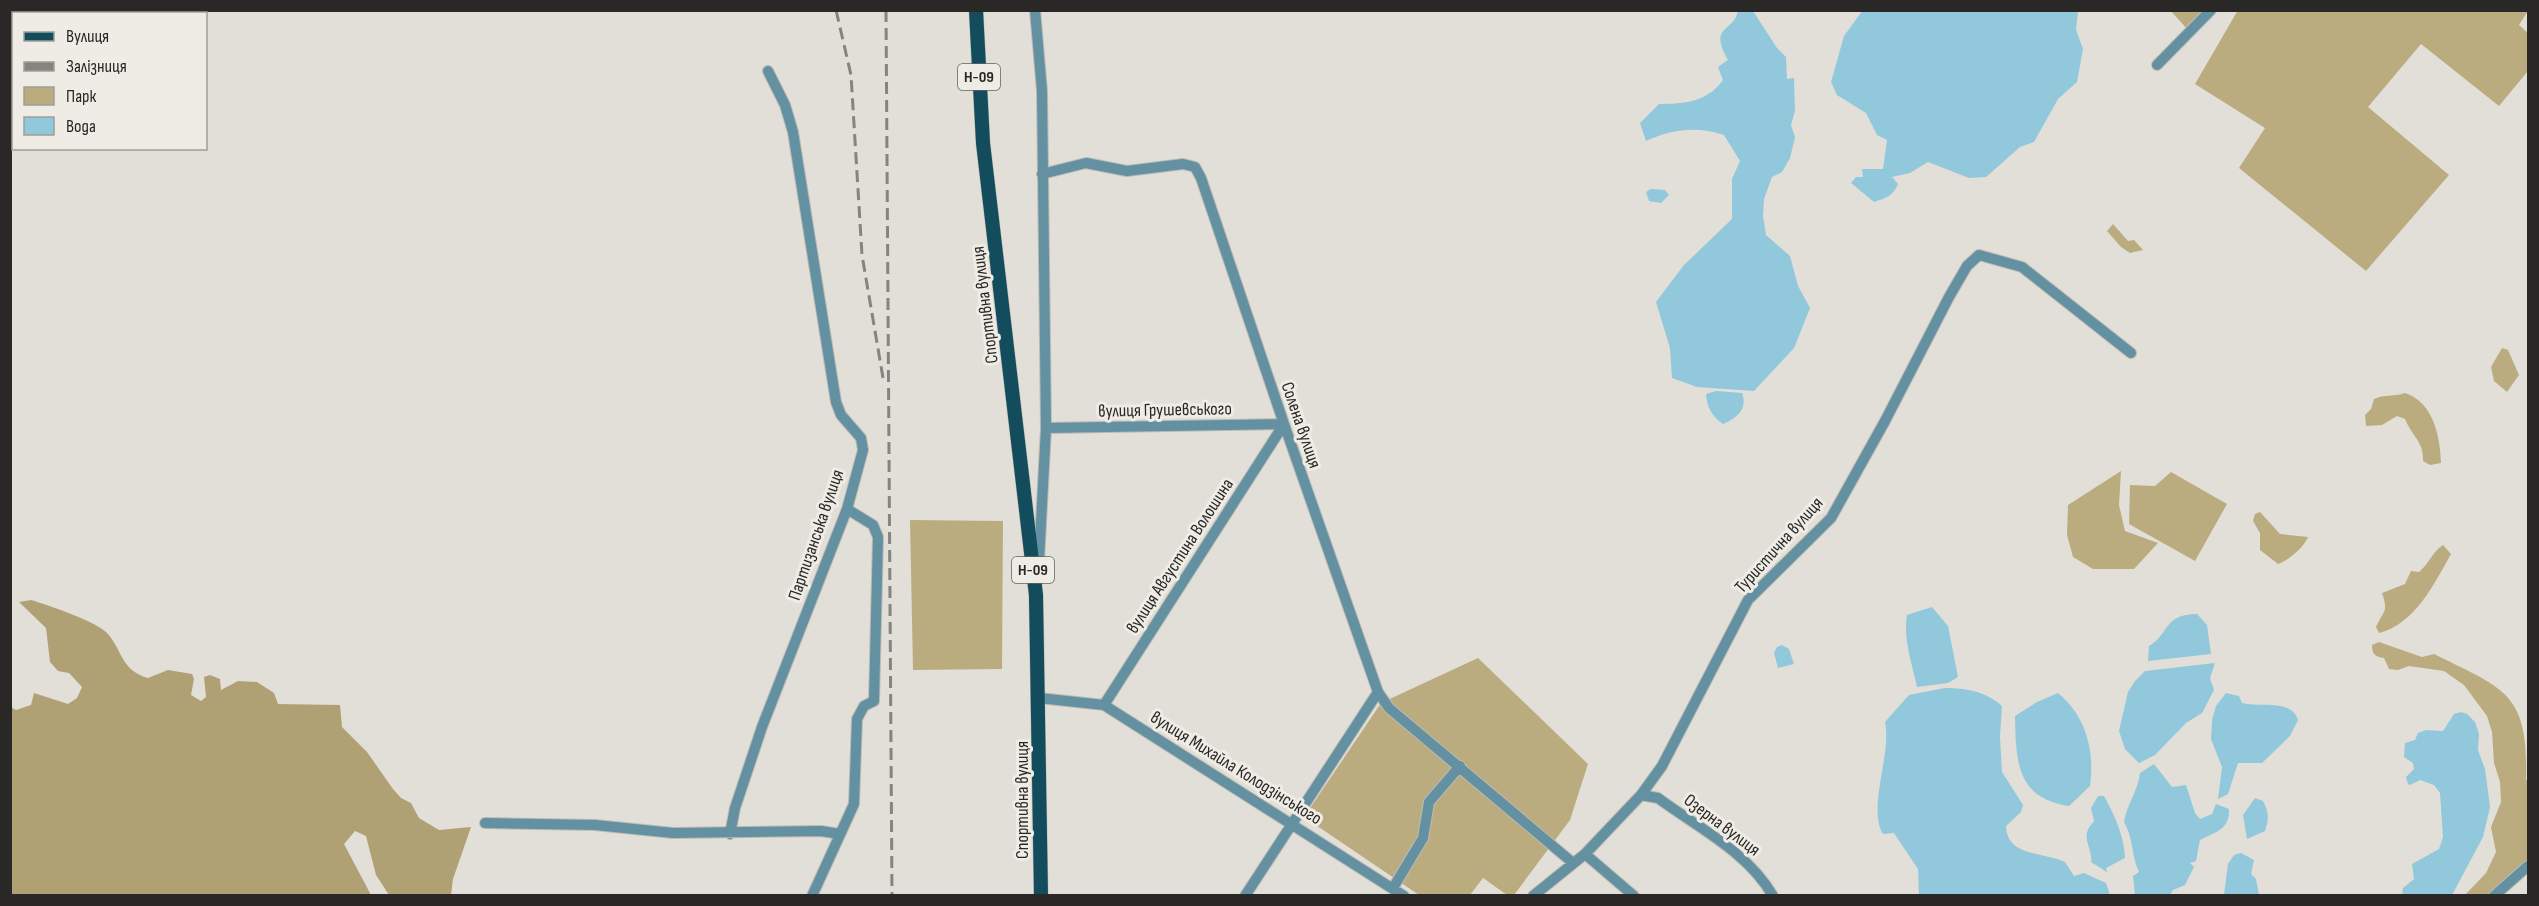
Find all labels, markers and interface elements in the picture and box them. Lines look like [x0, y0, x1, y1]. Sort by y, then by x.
legend [12, 12, 207, 150]
text: Вулиця [66, 26, 109, 47]
text: Залізниця [66, 56, 127, 77]
road number: Н-09 [958, 64, 1000, 90]
text: Парк [66, 86, 97, 107]
text: Вода [66, 116, 96, 137]
street label: Спортивна вулиця [967, 245, 1003, 365]
street label: Солена вулиця [1276, 379, 1326, 471]
street label: вулиця Грушевського [1098, 398, 1232, 422]
street label: Партизанська вулиця [784, 467, 848, 603]
street label: вулиця Августина Волошина [1122, 475, 1238, 637]
street label: Туристична вулиця [1730, 493, 1828, 597]
road number: Н-09 [1012, 557, 1054, 583]
street label: вулиця Михайла Колодзінського [1147, 707, 1325, 829]
street label: Спортивна вулиця [1012, 741, 1033, 859]
street label: Озерна вулиця [1680, 789, 1764, 861]

